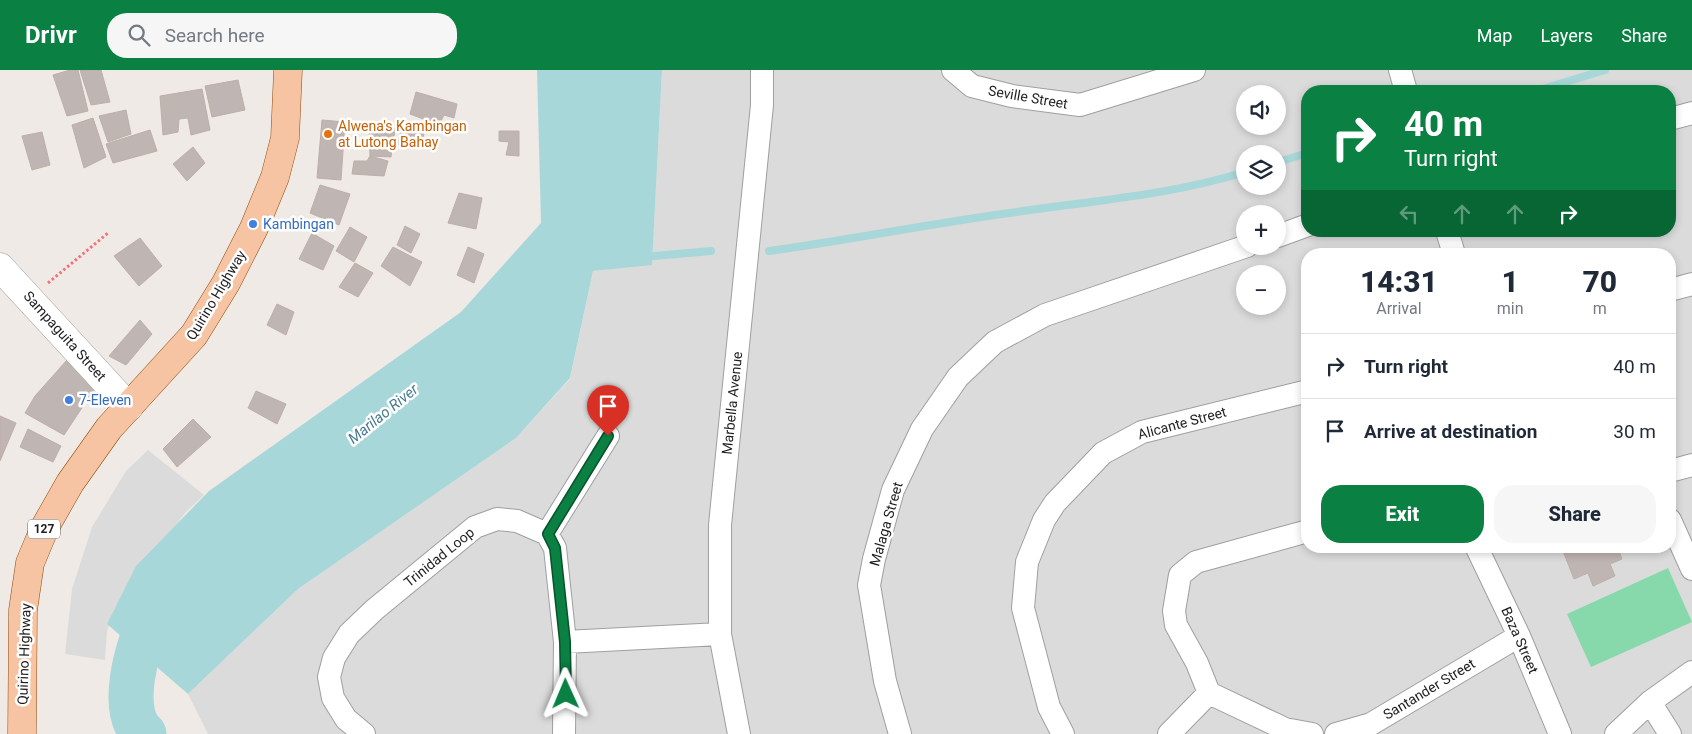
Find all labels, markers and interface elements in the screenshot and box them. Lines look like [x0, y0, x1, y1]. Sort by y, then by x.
search box [107, 13, 457, 58]
text: Drivr [25, 21, 77, 49]
icon: search [125, 21, 153, 49]
text: Search here [165, 24, 265, 47]
text: Map [1477, 25, 1512, 46]
text: Layers [1540, 25, 1593, 46]
text: Share [1621, 25, 1667, 46]
street label: Seville Street [987, 82, 1069, 112]
map controls [1236, 85, 1286, 315]
button: sound [1236, 85, 1286, 135]
text: 40 m [1404, 104, 1483, 145]
icon: right [1321, 105, 1386, 170]
place label: Alwena's Kambingan at Lutong Bahay [338, 118, 467, 150]
marker: Alwena's Kambingan at Lutong Bahay [322, 128, 334, 140]
button: layers [1236, 145, 1286, 195]
text: Turn right [1404, 146, 1498, 171]
icon: left [1395, 200, 1423, 228]
icon: ahead [1448, 200, 1476, 228]
icon: ahead [1501, 200, 1529, 228]
icon: right [1554, 200, 1582, 228]
button: + [1236, 205, 1286, 255]
place label: Kambingan [263, 216, 334, 232]
marker: Kambingan [247, 218, 259, 230]
street label: Quirino Highway [183, 247, 249, 343]
text: 14:31 [1360, 264, 1438, 299]
text: 1 [1502, 264, 1519, 299]
text: 70 [1582, 264, 1617, 299]
button: − [1236, 265, 1286, 315]
street label: Sampaguita Street [20, 288, 110, 384]
text: Arrival [1376, 299, 1422, 318]
text: min [1497, 299, 1524, 318]
text: m [1593, 299, 1607, 318]
street label: Marbella Avenue [719, 351, 745, 455]
icon: right [1321, 352, 1349, 380]
text: Turn right [1364, 355, 1448, 378]
text: 40 m [1613, 355, 1656, 378]
water label: Marilao River [344, 380, 422, 448]
pin [587, 385, 629, 436]
place label: 7-Eleven [79, 392, 131, 408]
icon: arrive [594, 392, 622, 420]
marker: 7-Eleven [63, 394, 75, 406]
street label: Alicante Street [1136, 403, 1228, 443]
icon: arrive [1321, 417, 1349, 445]
text: Arrive at destination [1364, 420, 1537, 443]
text: 30 m [1613, 420, 1656, 443]
street label: Malaga Street [866, 480, 906, 568]
button: Exit [1321, 485, 1484, 543]
button: Share [1494, 485, 1656, 543]
road number: 127 [28, 519, 60, 538]
street label: Trinidad Loop [401, 524, 477, 590]
street label: Quirino Highway [14, 603, 34, 705]
street label: Baza Street [1498, 604, 1542, 676]
street label: Santander Street [1380, 655, 1478, 723]
position arrow [539, 667, 591, 719]

